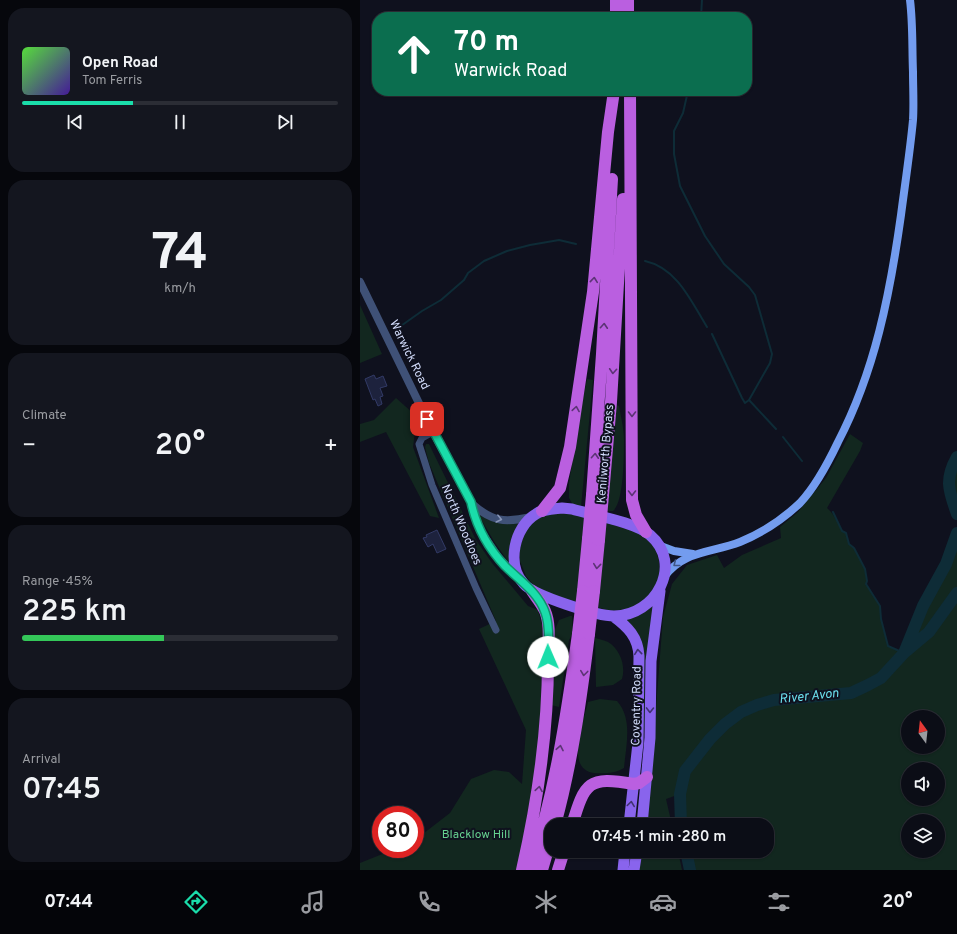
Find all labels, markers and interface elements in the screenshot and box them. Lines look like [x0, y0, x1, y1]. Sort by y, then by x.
text: 70 m [454, 25, 519, 61]
icon: ahead [388, 28, 440, 80]
text: Open Road [82, 54, 158, 73]
text: Warwick Road [454, 60, 567, 83]
text: Tom Ferris [82, 73, 142, 89]
icon: previous [64, 111, 86, 133]
icon: pause [169, 111, 191, 133]
icon: next [274, 111, 296, 133]
text: 74 [151, 222, 209, 288]
one-way arrow [590, 277, 599, 283]
text: km/h [164, 281, 196, 297]
street label: Warwick Road [385, 318, 433, 392]
one-way arrow [600, 323, 609, 329]
one-way arrow [608, 368, 617, 374]
pin [410, 402, 444, 436]
street label: Kenilworth Bypass [594, 404, 618, 504]
one-way arrow [572, 406, 580, 412]
text: Climate [22, 408, 67, 424]
icon: arrive [416, 408, 438, 430]
one-way arrow [627, 411, 636, 417]
text: 20° [155, 428, 205, 465]
text: − [22, 433, 36, 460]
text: + [324, 433, 338, 460]
one-way arrow [590, 453, 599, 459]
street label: North Woodloes [437, 482, 485, 568]
one-way arrow [628, 490, 636, 496]
one-way arrow [495, 515, 502, 523]
one-way arrow [674, 559, 681, 566]
one-way arrow [592, 563, 601, 569]
text: Range · 45% [22, 574, 93, 590]
text: 225 km [22, 594, 127, 631]
position arrow [527, 636, 569, 678]
one-way arrow [634, 649, 643, 655]
street label: Coventry Road [628, 666, 646, 746]
one-way arrow [580, 670, 589, 676]
water label: River Avon [778, 686, 840, 708]
one-way arrow [646, 707, 654, 713]
north arrow [901, 710, 945, 754]
map controls [901, 710, 945, 858]
one-way arrow [555, 745, 564, 751]
text: Arrival [22, 752, 61, 768]
button: sound [901, 762, 945, 806]
text: 07:45 [22, 772, 101, 809]
one-way arrow [534, 786, 542, 792]
one-way arrow [626, 801, 635, 807]
speed limit sign: 80 [372, 806, 424, 858]
button: layers [901, 814, 945, 858]
park label: Blacklow Hill [442, 827, 510, 843]
text: 07:45 · 1 min · 280 m [592, 828, 726, 847]
icon: directions [182, 888, 210, 916]
icon: music [299, 888, 327, 916]
icon: phone [415, 888, 443, 916]
icon: climate [532, 888, 560, 916]
icon: car [649, 888, 677, 916]
icon: filters [765, 888, 793, 916]
text: 07:44 [44, 891, 93, 914]
text: 20° [882, 891, 913, 914]

